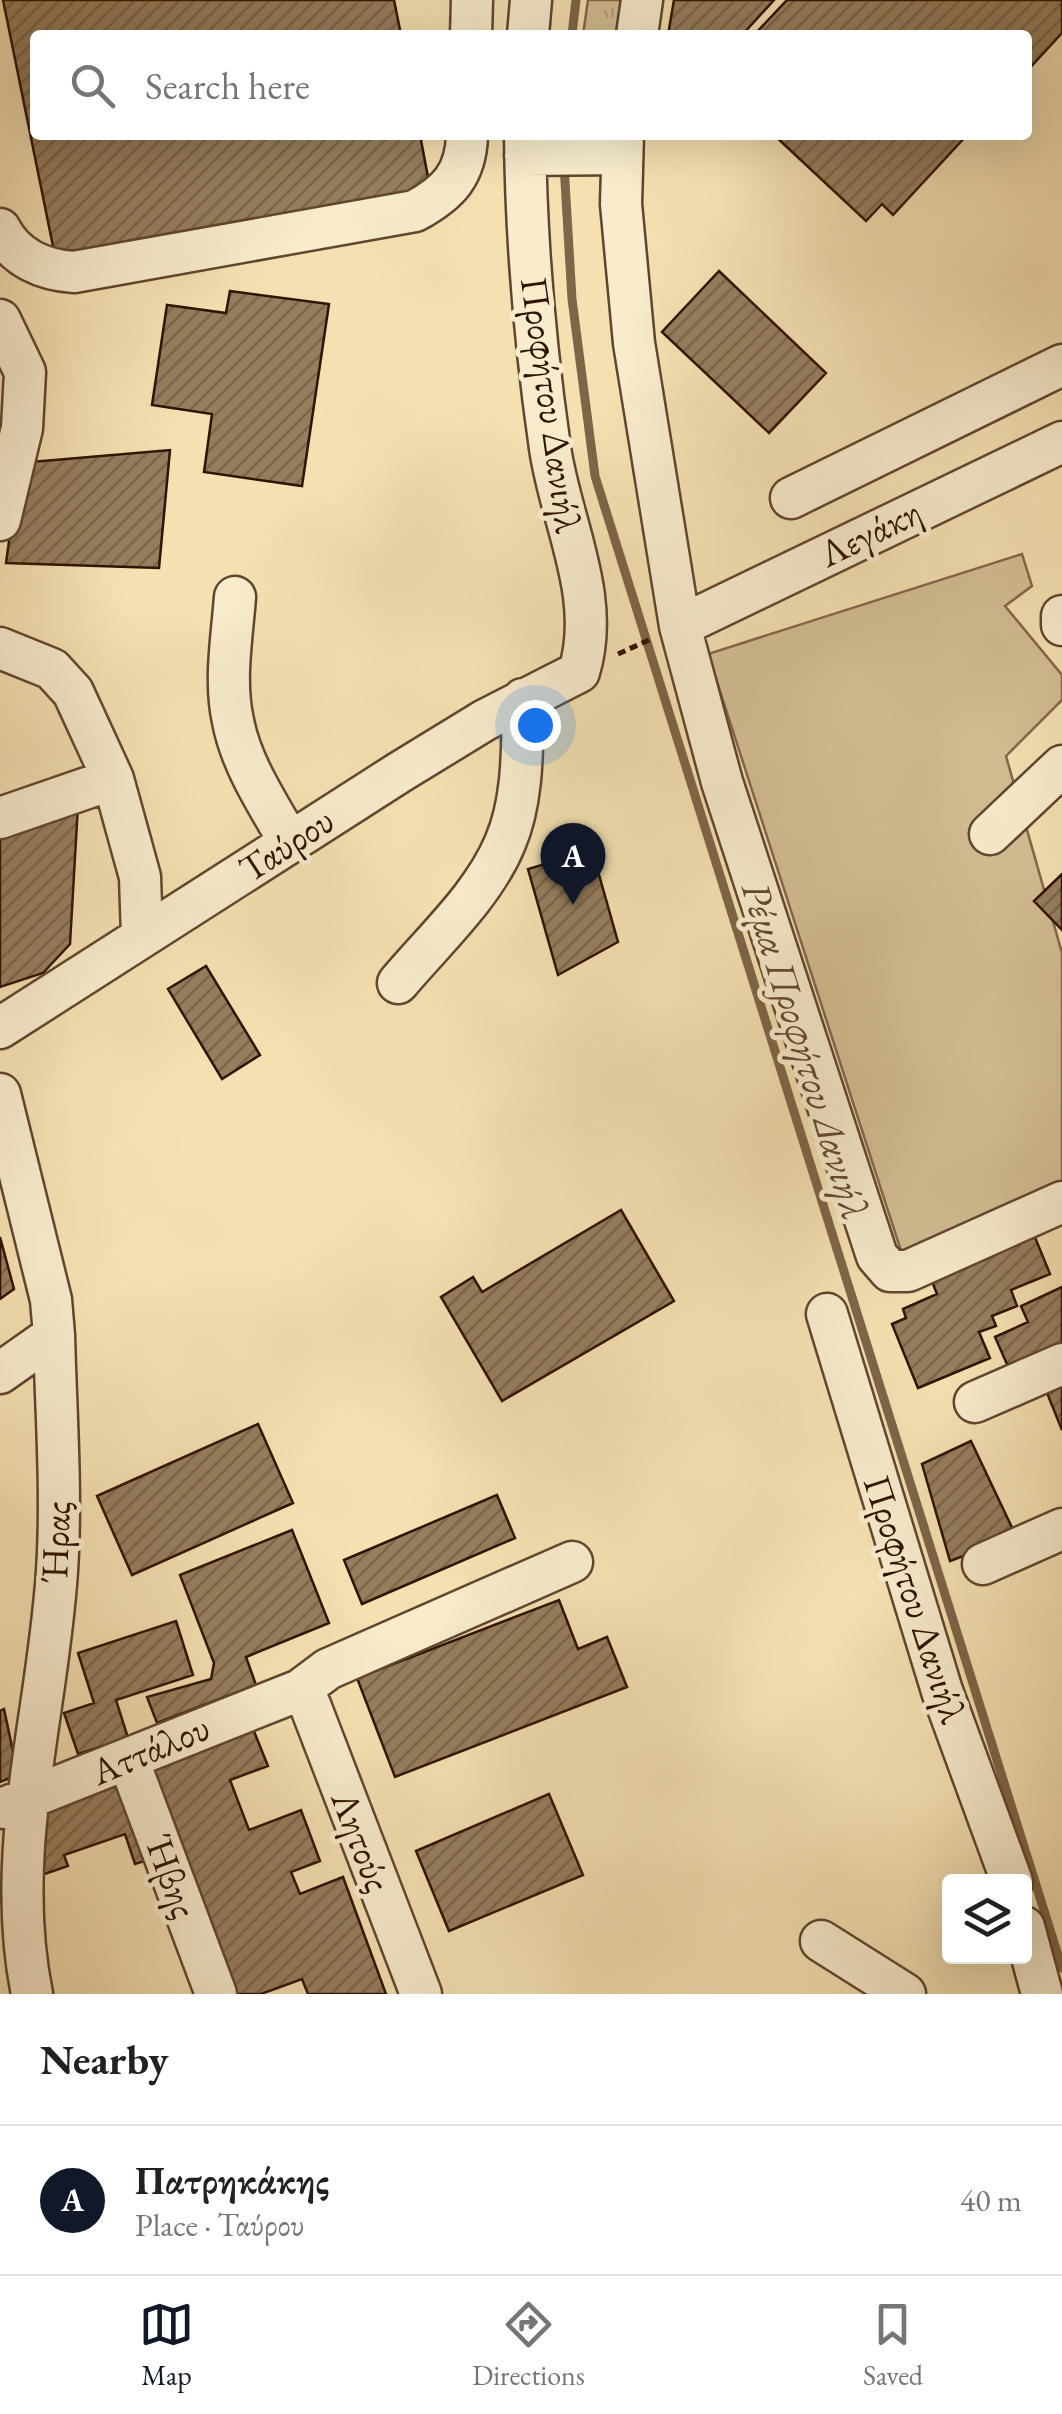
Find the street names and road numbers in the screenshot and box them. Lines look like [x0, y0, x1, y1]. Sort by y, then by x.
street label: Προφήτου Δανιήλ [510, 274, 594, 536]
street label: Λεγάκη [810, 486, 929, 578]
street label: Ταύρου [229, 795, 343, 893]
street label: Προφήτου Δανιήλ [853, 1469, 979, 1730]
street label: Ήρας [29, 1500, 81, 1584]
street label: Αττάλου [82, 1702, 217, 1796]
street label: Λητούς [320, 1783, 404, 1898]
street label: Ήβης [134, 1828, 210, 1924]

